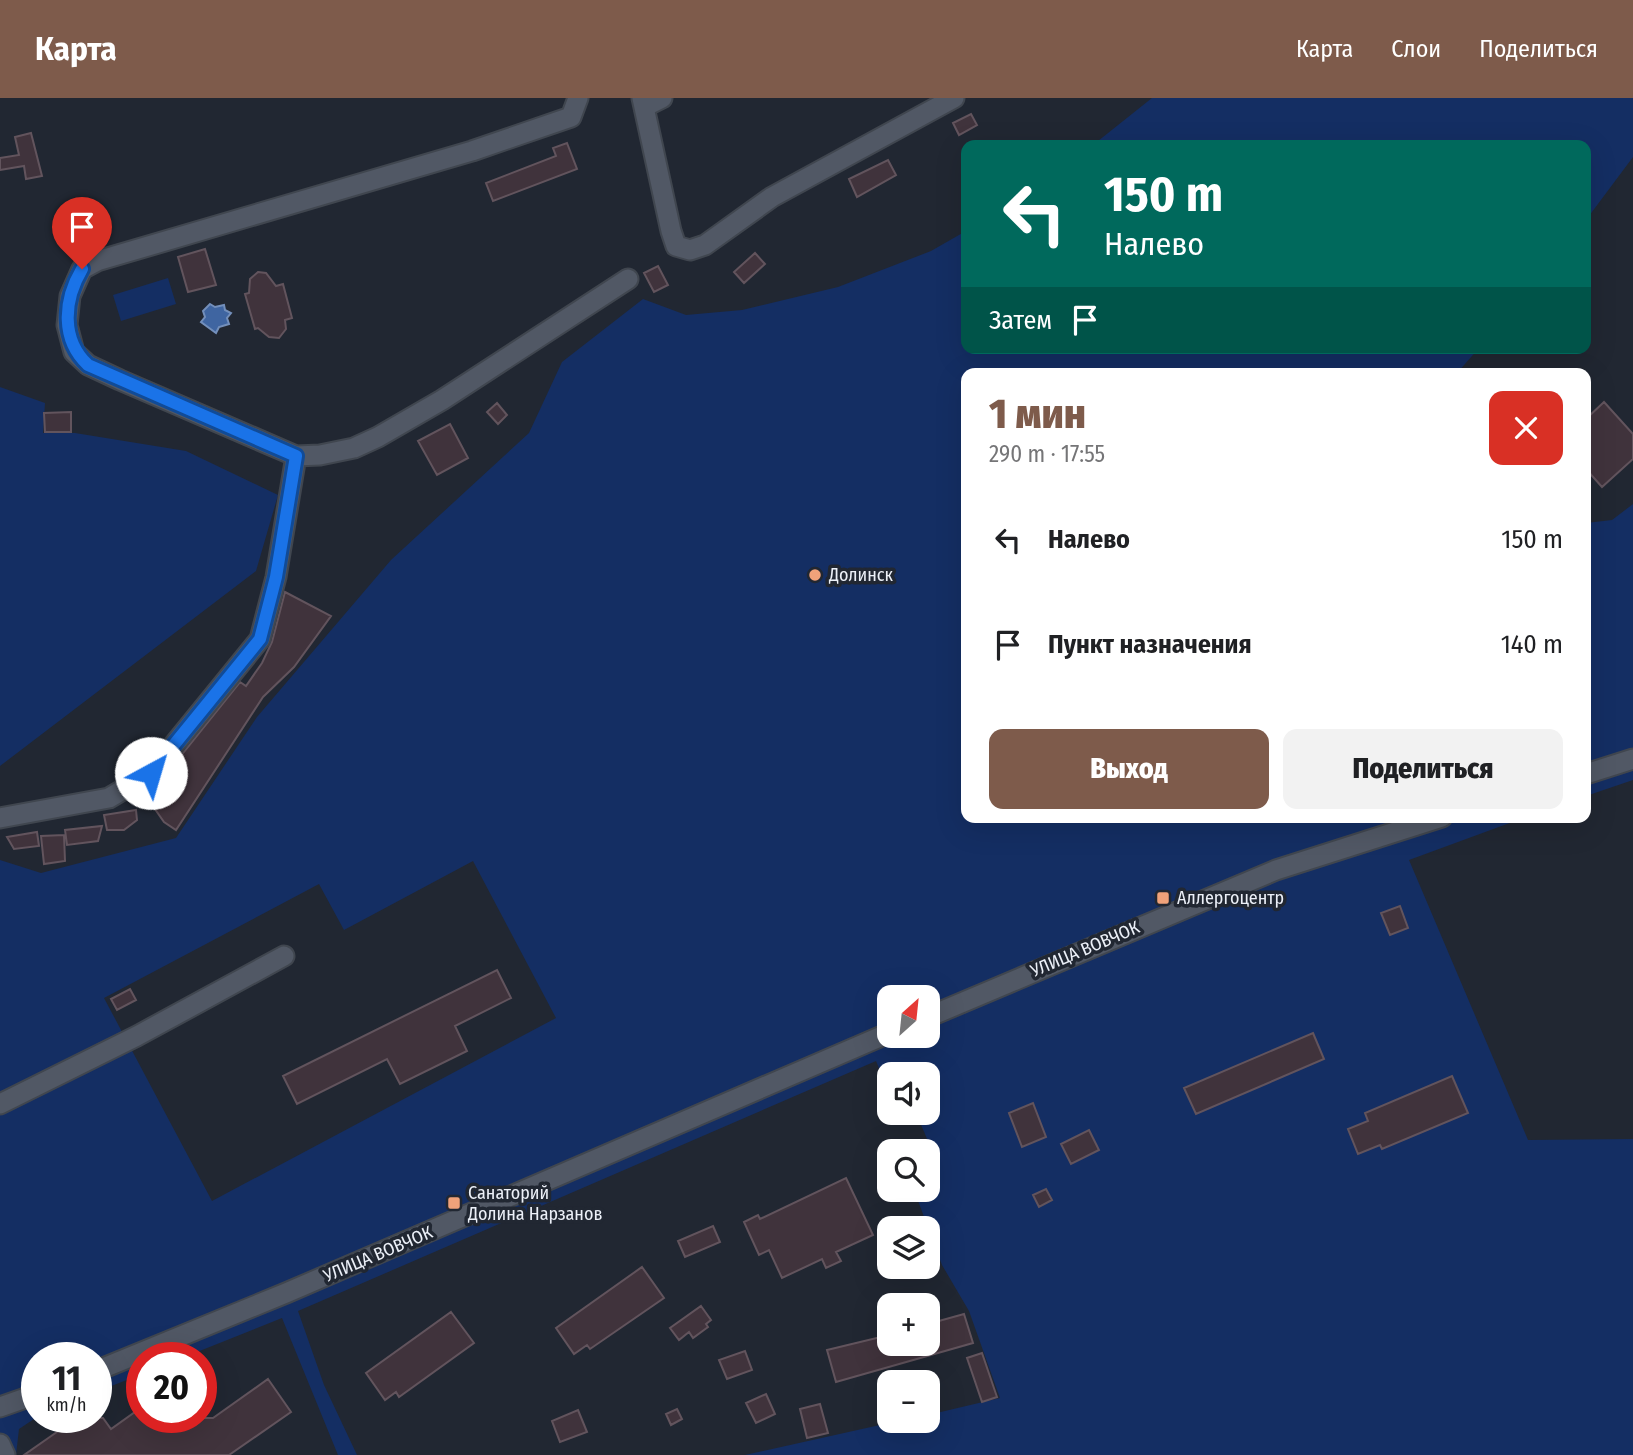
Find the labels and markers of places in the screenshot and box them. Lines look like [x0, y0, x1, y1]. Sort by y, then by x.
pin [52, 197, 112, 269]
place label: Долинск [828, 564, 894, 586]
marker: Долинск [807, 567, 823, 583]
place label: Аллергоцентр [1177, 887, 1284, 909]
marker: Аллергоцентр [1155, 890, 1171, 906]
place label: Санаторий Долина Нарзанов [467, 1182, 602, 1225]
marker: Санаторий Долина Нарзанов [446, 1195, 462, 1211]

